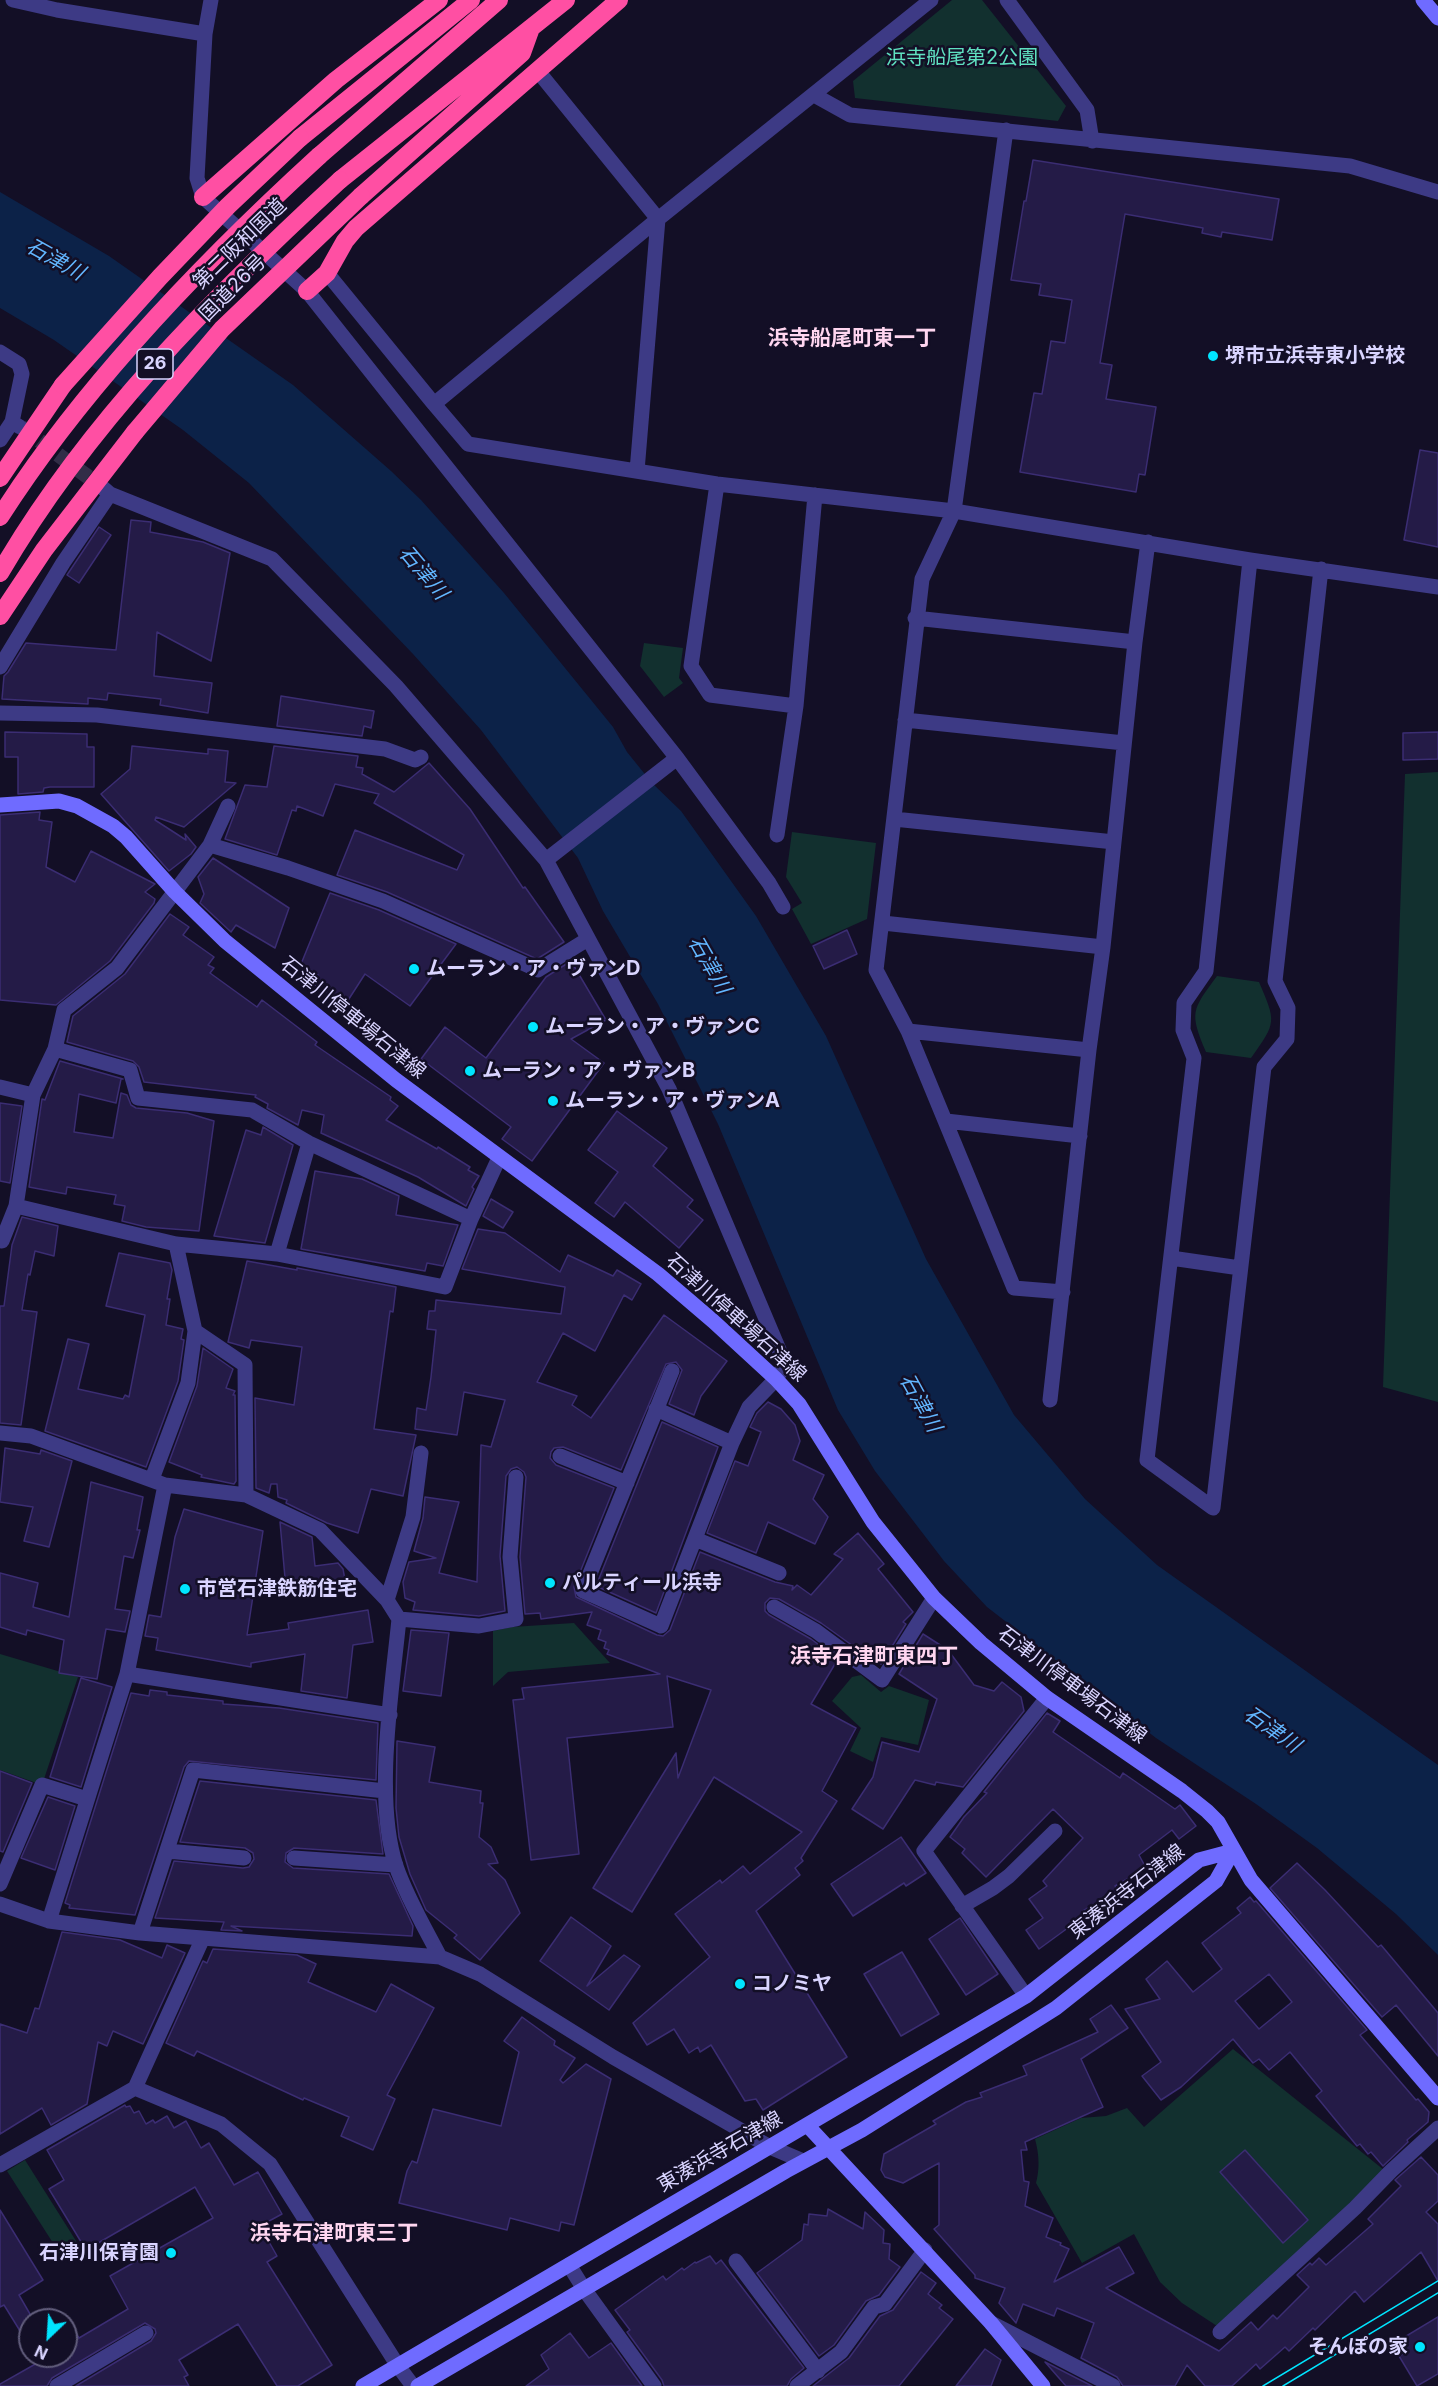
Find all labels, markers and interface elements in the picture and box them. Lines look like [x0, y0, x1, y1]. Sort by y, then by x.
park label: 浜寺船尾第2公園 [886, 46, 1038, 70]
street label: 第二阪和国道 [189, 194, 291, 294]
water label: 石津川 [21, 234, 89, 286]
street label: 国道26号 [195, 250, 271, 326]
district label: 浜寺船尾町東一丁 [768, 326, 936, 352]
place label: 堺市立浜寺東小学校 [1225, 344, 1405, 368]
road number: 26 [137, 349, 173, 379]
marker: 堺市立浜寺東小学校 [1206, 349, 1220, 363]
water label: 石津川 [393, 541, 453, 605]
water label: 石津川 [682, 931, 736, 999]
street label: 石津川停車場石津線 [276, 952, 430, 1084]
place label: ムーラン・ア・ヴァンD [426, 957, 640, 981]
marker: ムーラン・ア・ヴァンD [407, 962, 421, 976]
place label: ムーラン・ア・ヴァンC [545, 1015, 760, 1039]
marker: ムーラン・ア・ヴァンC [526, 1020, 540, 1034]
place label: ムーラン・ア・ヴァンB [482, 1059, 695, 1083]
marker: ムーラン・ア・ヴァンB [463, 1064, 477, 1078]
place label: ムーラン・ア・ヴァンA [565, 1089, 780, 1113]
marker: ムーラン・ア・ヴァンA [546, 1094, 560, 1108]
street label: 石津川停車場石津線 [661, 1249, 811, 1387]
water label: 石津川 [894, 1369, 946, 1437]
place label: パルティール浜寺 [562, 1571, 722, 1595]
marker: パルティール浜寺 [543, 1576, 557, 1590]
place label: 市営石津鉄筋住宅 [197, 1577, 357, 1601]
marker: 市営石津鉄筋住宅 [178, 1582, 192, 1596]
street label: 石津川停車場石津線 [993, 1621, 1151, 1749]
district label: 浜寺石津町東四丁 [790, 1644, 958, 1670]
water label: 石津川 [1239, 1702, 1305, 1758]
street label: 東湊浜寺石津線 [1064, 1839, 1190, 1945]
place label: コノミヤ [752, 1972, 832, 1996]
marker: コノミヤ [733, 1977, 747, 1991]
street label: 東湊浜寺石津線 [653, 2107, 787, 2197]
district label: 浜寺石津町東三丁 [250, 2221, 418, 2247]
place label: 石津川保育園 [39, 2241, 159, 2265]
marker: 石津川保育園 [164, 2246, 178, 2260]
north arrow [18, 2308, 78, 2368]
place label: そんぽの家 [1308, 2335, 1408, 2359]
marker: そんぽの家 [1413, 2340, 1427, 2354]
text: N [31, 2341, 51, 2364]

